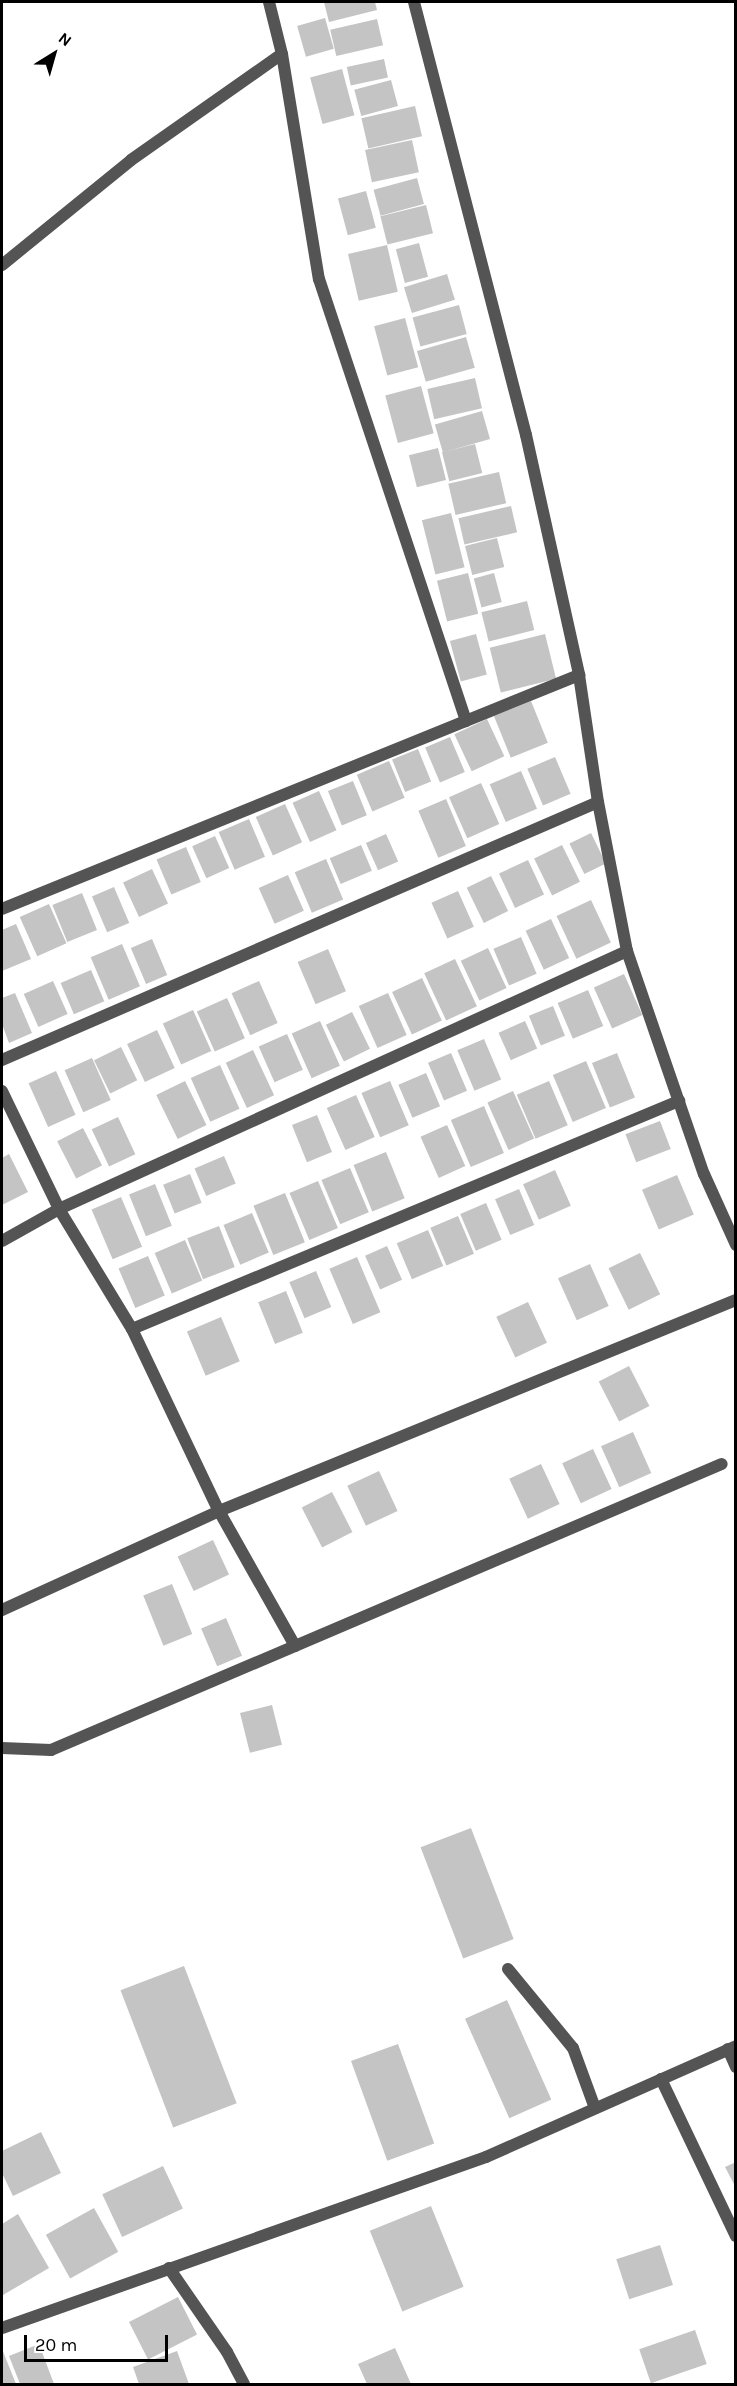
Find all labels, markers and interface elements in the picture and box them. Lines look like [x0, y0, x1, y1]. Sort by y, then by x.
north arrow [24, 24, 84, 84]
text: N [55, 28, 75, 50]
scale bar [27, 2323, 171, 2361]
text: 20 m [35, 2334, 77, 2356]

